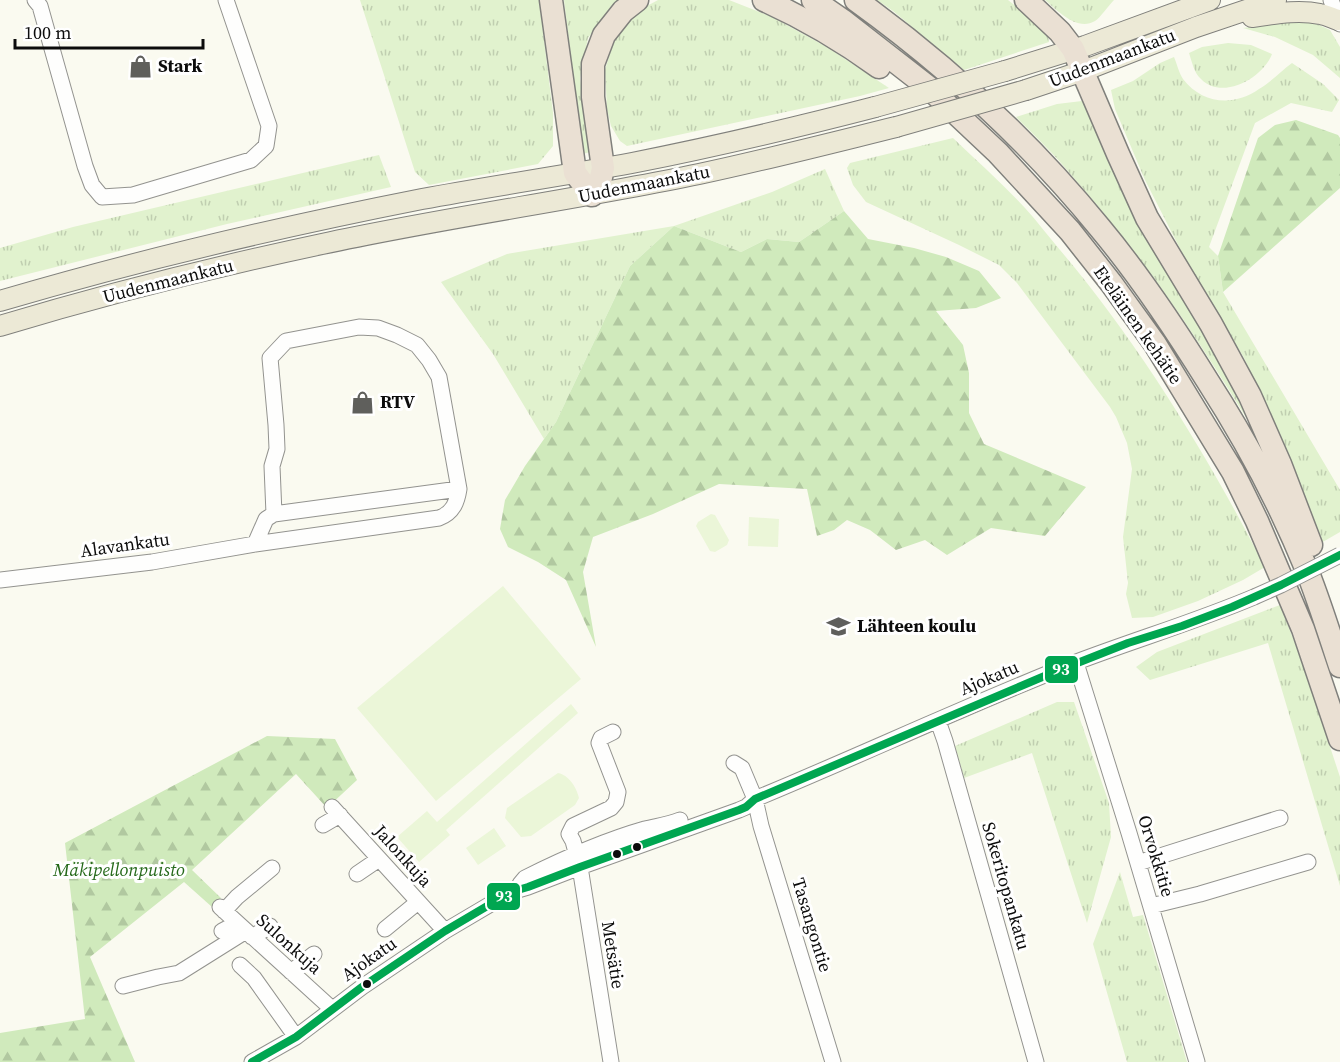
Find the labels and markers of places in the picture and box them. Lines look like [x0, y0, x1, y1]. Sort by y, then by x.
shop icon: Stark [127, 53, 153, 79]
place label: Stark [158, 53, 202, 78]
shop icon: RTV [349, 389, 375, 415]
place label: RTV [380, 389, 415, 414]
school or university icon: Lähteen koulu [826, 613, 852, 639]
place label: Lähteen koulu [857, 613, 976, 638]
unlabelled marker [631, 841, 643, 853]
unlabelled marker [611, 848, 623, 860]
unlabelled marker [361, 978, 373, 990]

